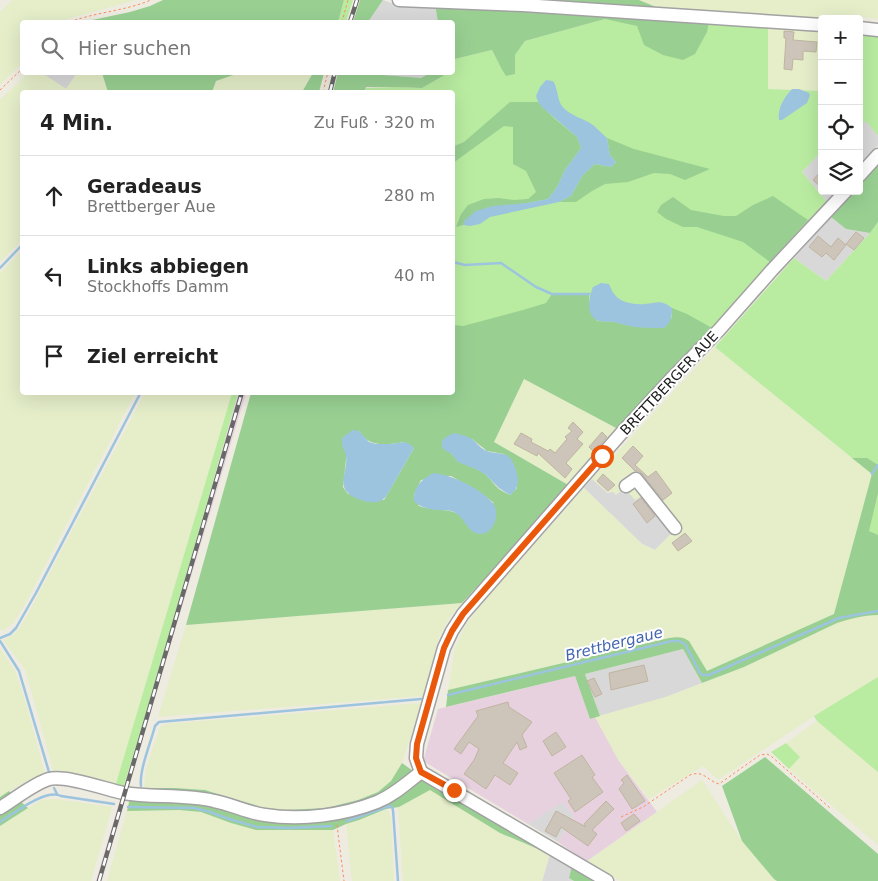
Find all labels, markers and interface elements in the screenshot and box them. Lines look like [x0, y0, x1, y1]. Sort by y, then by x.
map controls [818, 15, 863, 195]
button: + [818, 15, 863, 60]
search box [20, 20, 455, 75]
icon: search [38, 34, 66, 62]
text: Hier suchen [78, 37, 191, 59]
button: − [818, 60, 863, 105]
button: locate [818, 105, 863, 150]
text: 4 Min. [40, 111, 113, 135]
text: Zu Fuß · 320 m [314, 113, 435, 132]
button: layers [818, 150, 863, 195]
text: Geradeaus [87, 175, 202, 197]
icon: ahead [40, 182, 68, 210]
text: 280 m [384, 186, 435, 205]
text: Brettberger Aue [87, 197, 215, 216]
text: Links abbiegen [87, 255, 249, 277]
icon: left [40, 262, 68, 290]
text: 40 m [394, 266, 435, 285]
text: Stockhoffs Damm [87, 277, 229, 296]
street label: BRETTBERGER AUE [617, 328, 721, 438]
icon: arrive [40, 342, 68, 370]
text: Ziel erreicht [87, 345, 218, 367]
route start [591, 445, 614, 468]
water label: Brettbergaue [563, 623, 665, 665]
route end [443, 779, 466, 802]

